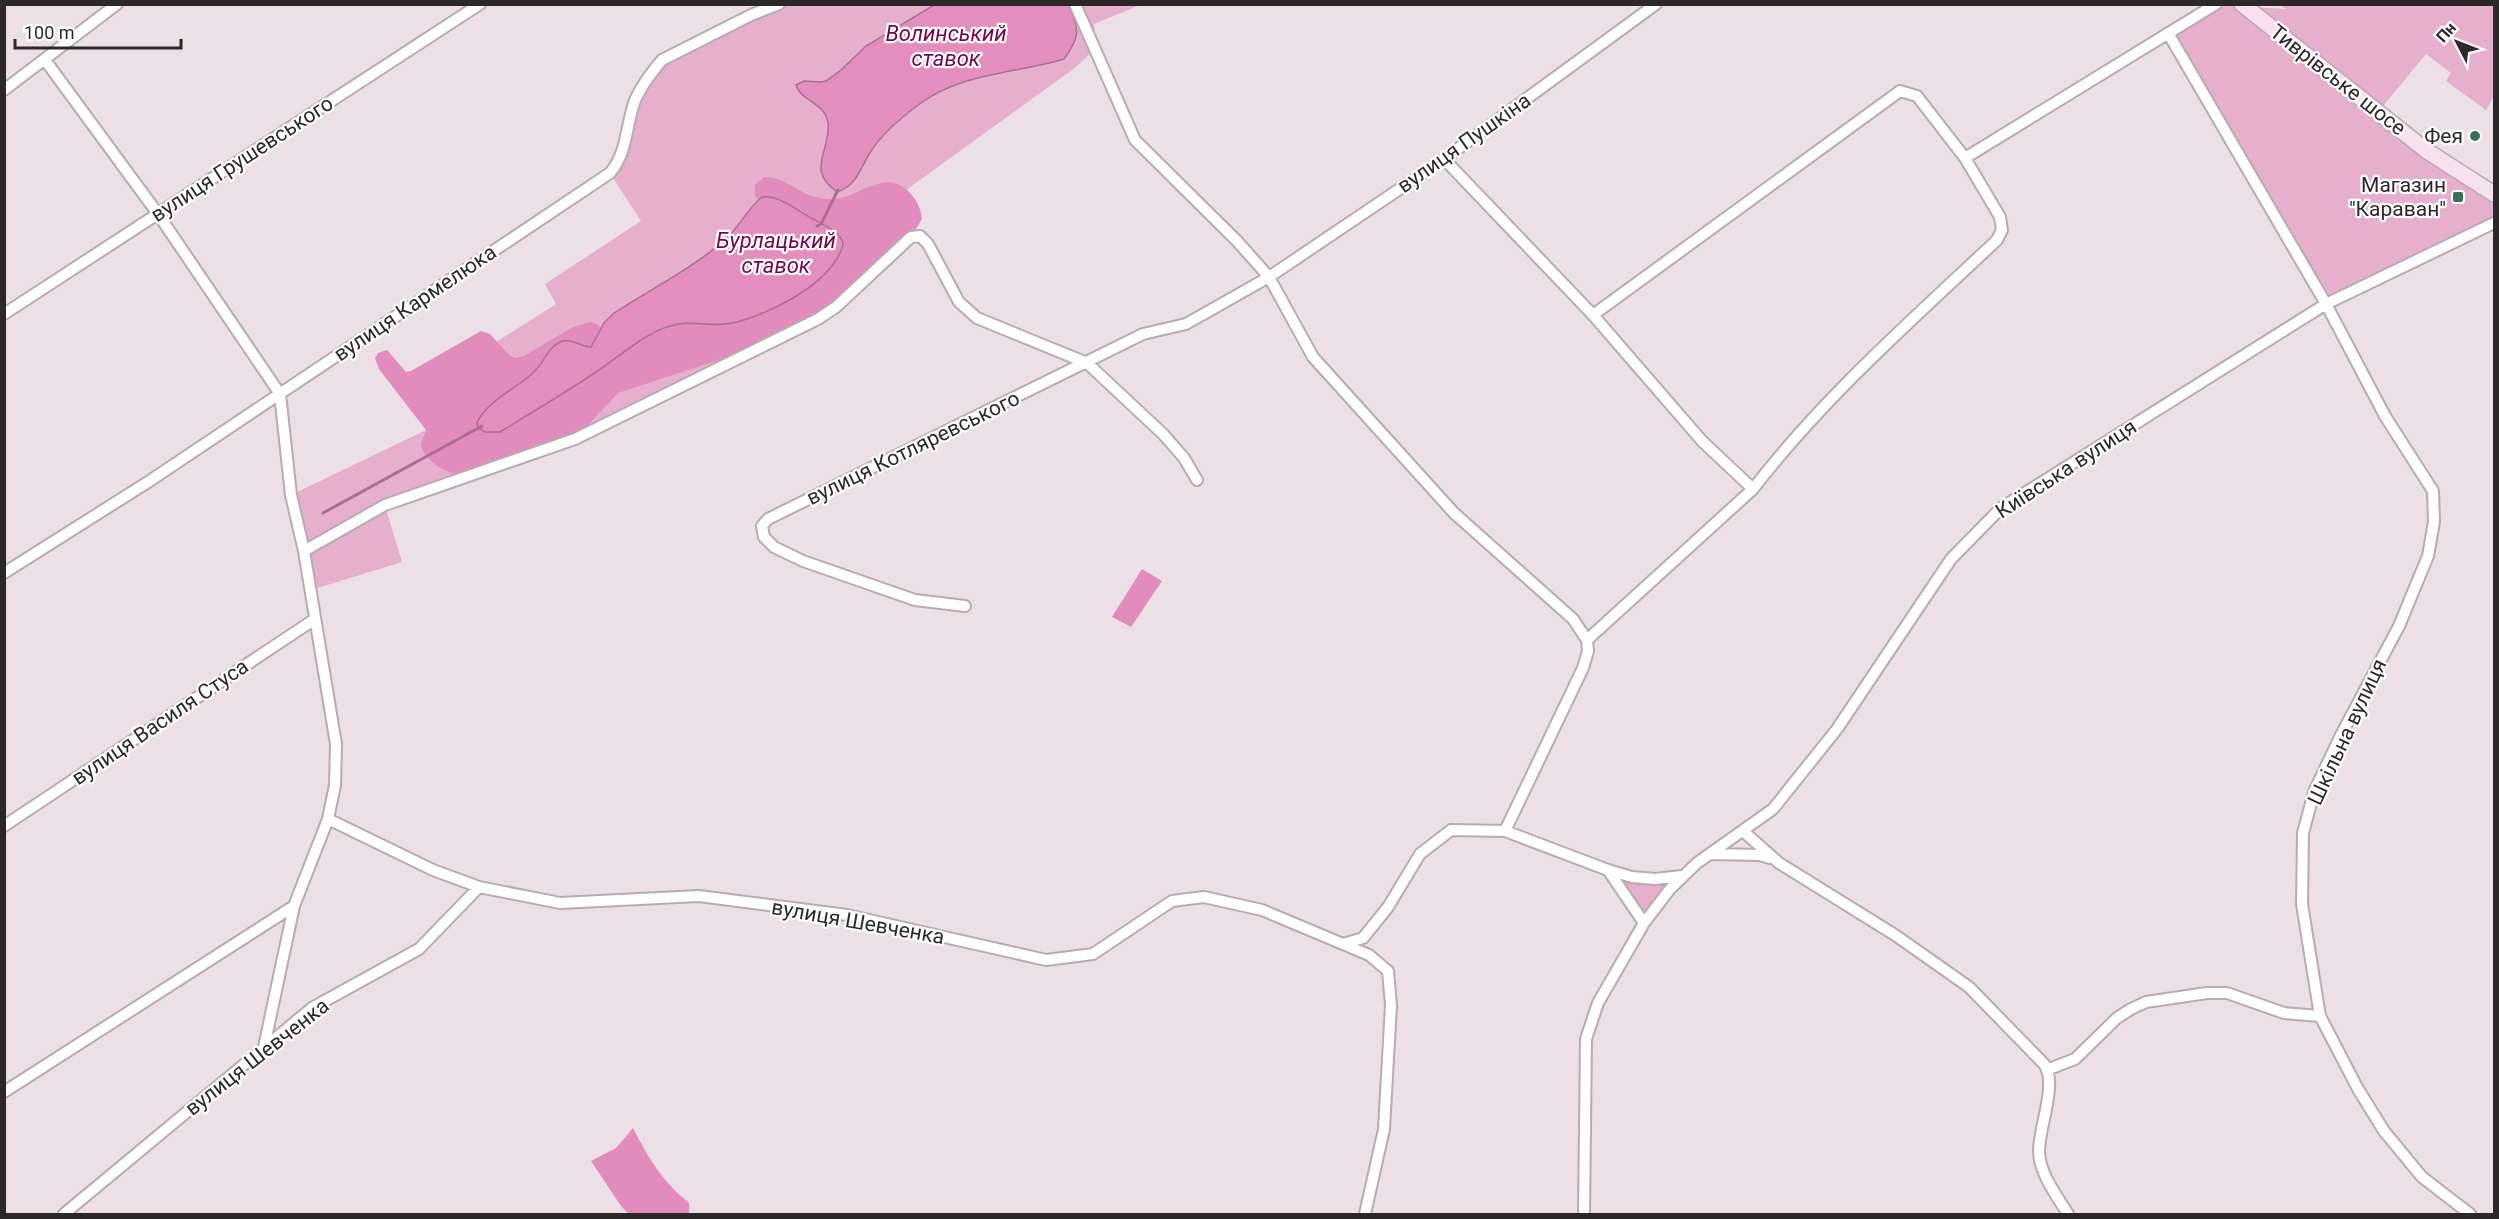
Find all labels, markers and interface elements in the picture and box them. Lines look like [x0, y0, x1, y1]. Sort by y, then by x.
scale bar [15, 12, 182, 50]
north arrow [2427, 12, 2487, 72]
text: Пн [2432, 18, 2460, 46]
street label: Тиврівське шосе [2265, 20, 2411, 140]
water label: Волинський ставок [885, 21, 1007, 71]
text: 100 m [24, 22, 75, 43]
street label: вулиця Пушкіна [1393, 88, 1535, 198]
street label: вулиця Грушевського [146, 91, 338, 227]
place label: Фея [2424, 124, 2463, 148]
marker: Фея [2468, 129, 2482, 143]
place label: Магазин "Караван" [2349, 173, 2446, 221]
marker: Магазин "Караван" [2451, 190, 2465, 204]
water label: Бурлацький ставок [716, 228, 836, 278]
street label: вулиця Кармелюка [329, 240, 501, 366]
street label: вулиця Котляревського [803, 386, 1023, 510]
street label: Київська вулиця [1991, 415, 2141, 523]
street label: вулиця Василя Стуса [67, 654, 253, 790]
street label: Шкільна вулиця [2303, 655, 2391, 809]
street label: вулиця Шевченка [770, 895, 946, 949]
street label: вулиця Шевченка [181, 994, 333, 1120]

